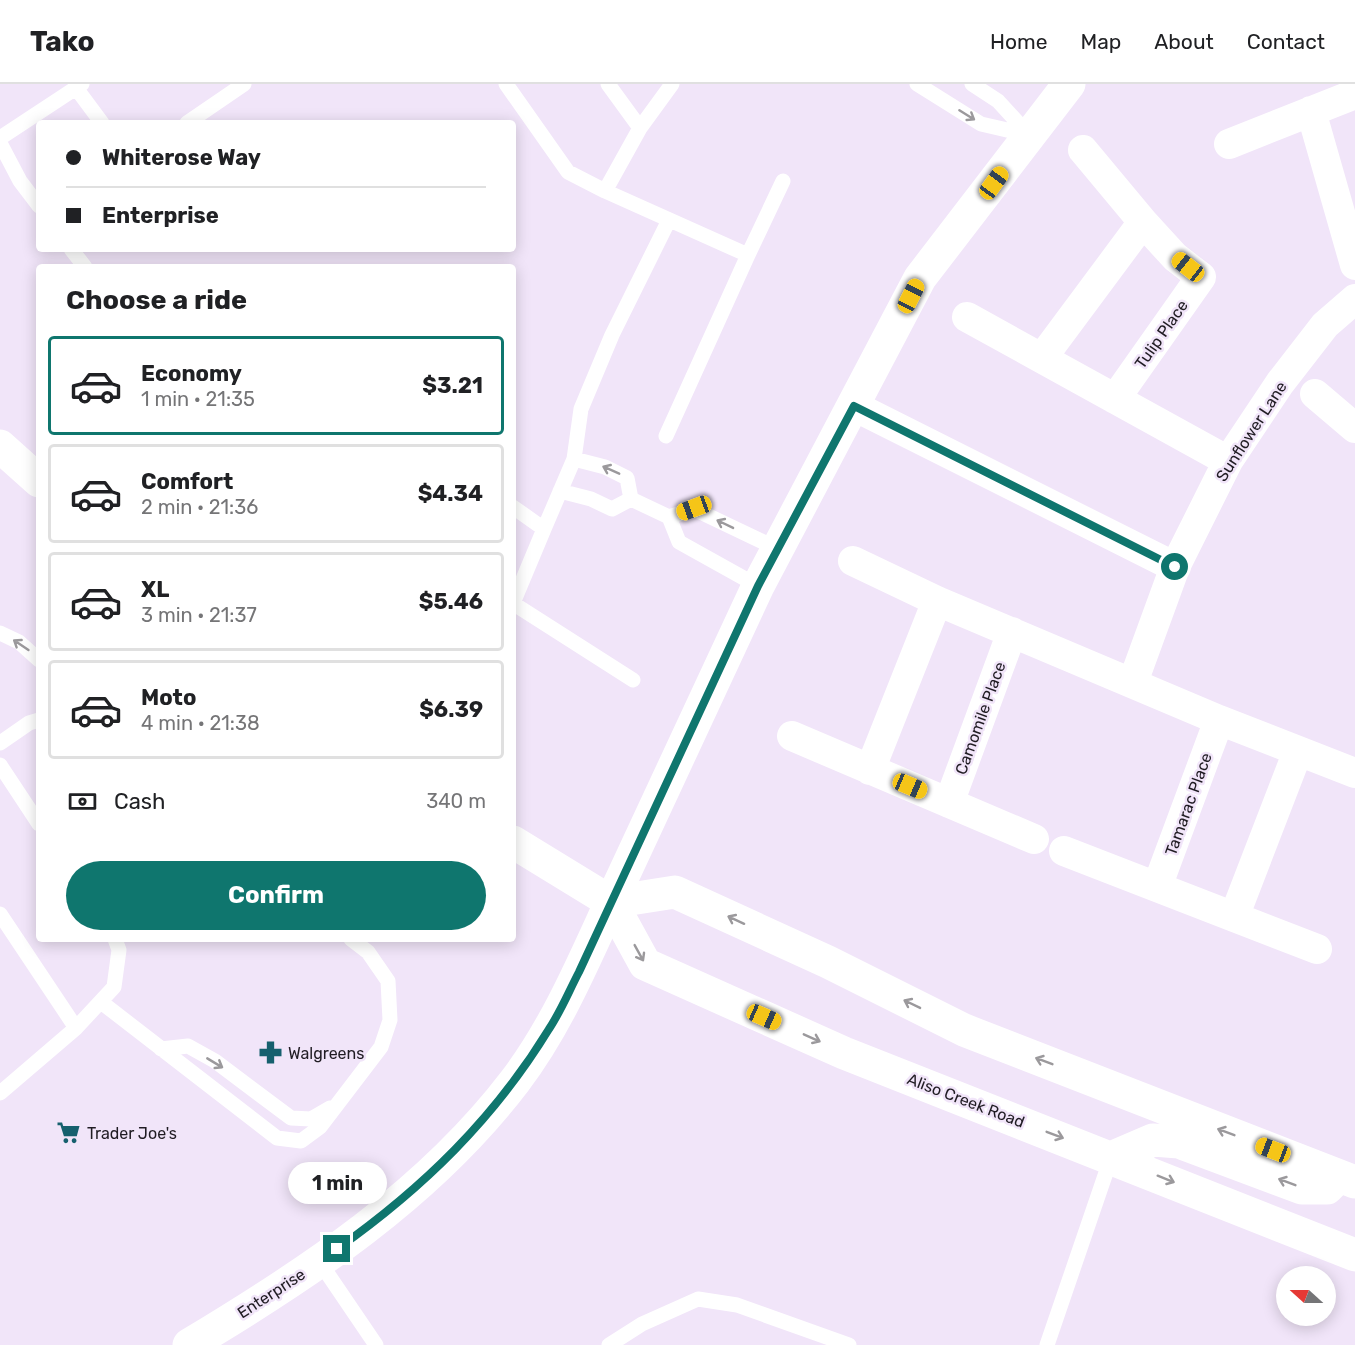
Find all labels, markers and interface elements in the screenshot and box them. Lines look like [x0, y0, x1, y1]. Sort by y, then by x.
text: Tako [30, 25, 95, 58]
text: Home [990, 29, 1047, 54]
text: Map [1080, 29, 1121, 54]
text: About [1154, 29, 1214, 54]
text: Contact [1247, 29, 1325, 54]
one-way arrow [958, 109, 975, 121]
text: Whiterose Way [102, 144, 261, 171]
car [976, 163, 1012, 203]
text: Enterprise [102, 202, 219, 229]
car [1168, 249, 1208, 285]
car [895, 276, 927, 316]
text: Choose a ride [66, 284, 247, 316]
street label: Tulip Place [1131, 296, 1192, 372]
icon: car [69, 359, 123, 413]
text: Economy [141, 360, 242, 387]
text: $3.21 [422, 372, 483, 399]
street label: Sunflower Lane [1212, 378, 1291, 485]
text: 1 min · 21:35 [141, 387, 255, 411]
one-way arrow [603, 464, 621, 475]
icon: car [69, 467, 123, 521]
text: Comfort [141, 468, 233, 495]
text: $4.34 [418, 480, 483, 507]
car [674, 493, 714, 523]
text: 2 min · 21:36 [141, 495, 258, 519]
one-way arrow [717, 517, 735, 529]
route start [1161, 553, 1188, 580]
icon: car [69, 575, 123, 629]
text: XL [141, 576, 169, 603]
text: $5.46 [419, 588, 483, 615]
text: 3 min · 21:37 [141, 603, 257, 627]
one-way arrow [13, 638, 30, 650]
street label: Camomile Place [951, 659, 1010, 777]
icon: car [69, 683, 123, 737]
text: Moto [141, 684, 196, 711]
text: $6.39 [419, 696, 483, 723]
text: 4 min · 21:38 [141, 711, 260, 735]
street label: Tamarac Place [1161, 750, 1216, 858]
car [890, 771, 930, 801]
icon: cash [66, 785, 99, 818]
text: Cash [114, 788, 165, 815]
text: 340 m [426, 789, 486, 813]
button: Confirm [66, 861, 486, 930]
one-way arrow [727, 914, 746, 925]
one-way arrow [634, 944, 645, 962]
one-way arrow [904, 998, 921, 1010]
car [744, 1001, 784, 1033]
one-way arrow [803, 1034, 821, 1045]
pharmacy icon: Walgreens [257, 1040, 283, 1066]
place label: Walgreens [288, 1044, 364, 1063]
one-way arrow [1035, 1055, 1054, 1066]
one-way arrow [206, 1057, 223, 1069]
street label: Aliso Creek Road [904, 1069, 1027, 1132]
supermarket icon: Trader Joe's [56, 1120, 82, 1146]
place label: Trader Joe's [87, 1124, 177, 1143]
one-way arrow [1217, 1126, 1235, 1137]
one-way arrow [1045, 1131, 1064, 1142]
car [1253, 1135, 1293, 1165]
callout: 1 min [288, 1162, 386, 1204]
text: 1 min [312, 1171, 363, 1195]
one-way arrow [1156, 1174, 1174, 1185]
one-way arrow [1278, 1176, 1297, 1187]
route end [323, 1235, 350, 1262]
street label: Enterprise [234, 1264, 309, 1322]
north arrow [1276, 1266, 1336, 1326]
map controls [1276, 1266, 1336, 1326]

